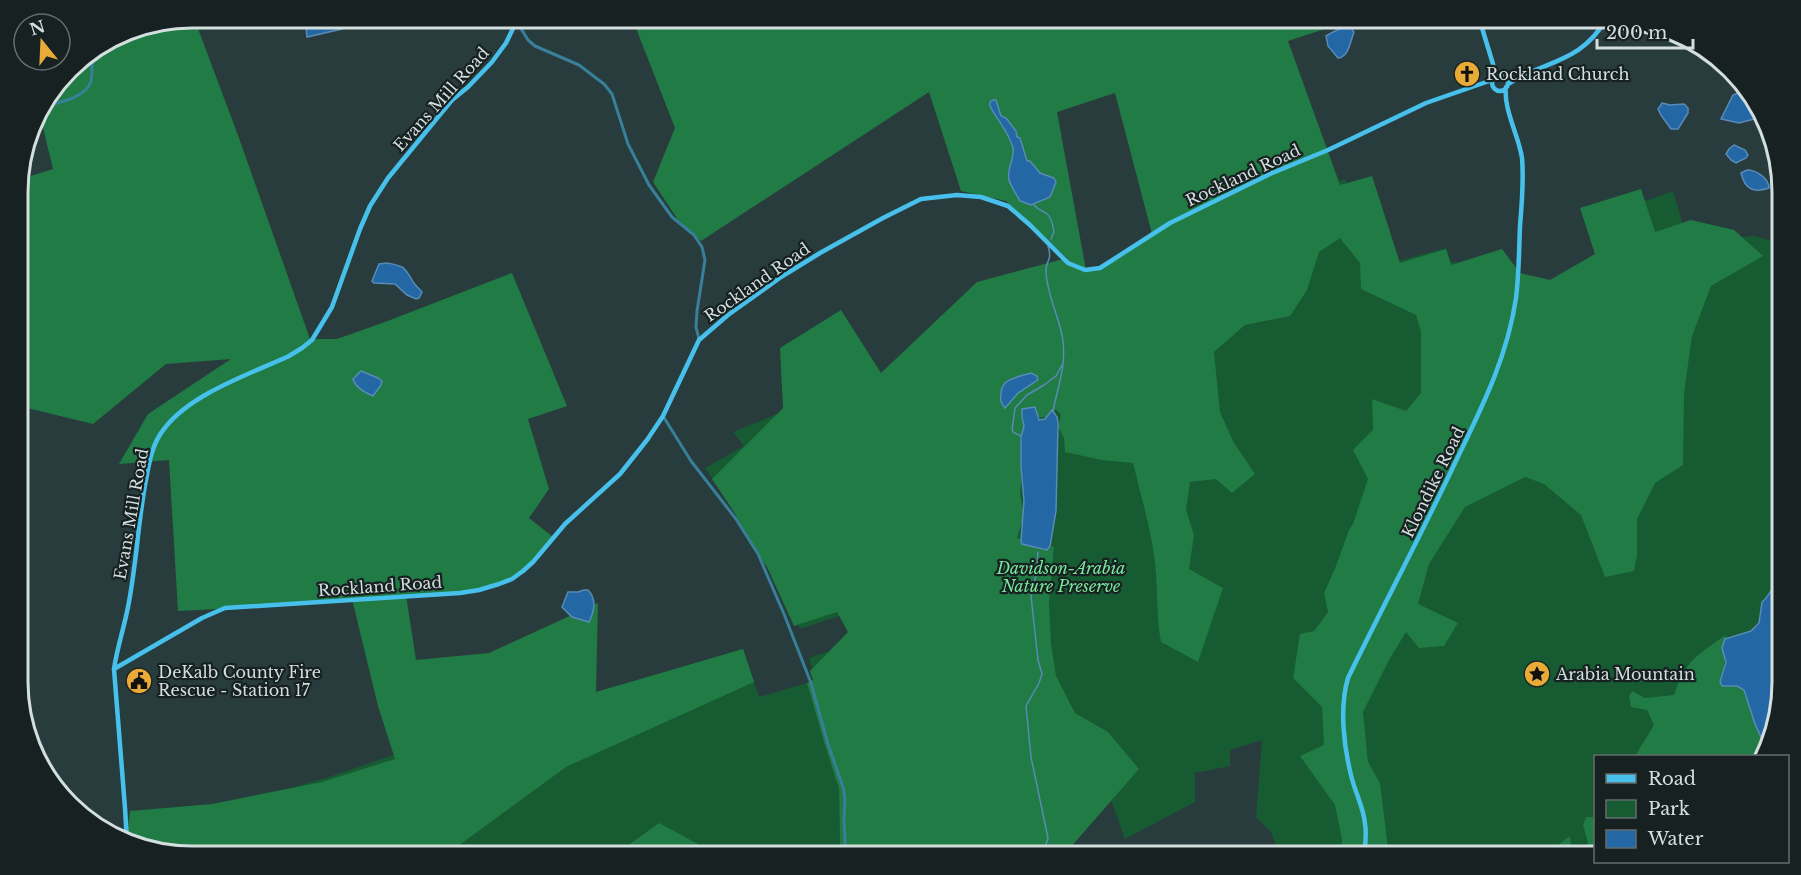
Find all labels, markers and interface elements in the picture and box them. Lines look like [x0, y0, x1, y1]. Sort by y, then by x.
north arrow [12, 12, 72, 72]
scale bar [1597, 12, 1693, 50]
text: N [27, 16, 48, 40]
text: 200 m [1606, 22, 1667, 44]
street label: Evans Mill Road [389, 43, 493, 155]
church icon: Rockland Church [1452, 59, 1482, 89]
place label: Rockland Church [1486, 64, 1629, 84]
street label: Rockland Road [1182, 140, 1304, 210]
street label: Rockland Road [700, 238, 814, 326]
street label: Klondike Road [1397, 423, 1469, 541]
street label: Evans Mill Road [110, 447, 152, 581]
park label: Davidson-Arabia Nature Preserve [996, 558, 1125, 596]
street label: Rockland Road [317, 572, 443, 600]
place icon: Arabia Mountain [1522, 659, 1552, 689]
place label: DeKalb County Fire Rescue - Station 17 [158, 662, 321, 700]
place label: Arabia Mountain [1555, 664, 1695, 684]
public building icon: DeKalb County Fire Rescue - Station 17 [124, 666, 154, 696]
legend [1594, 755, 1789, 863]
text: Road [1648, 768, 1696, 790]
text: Park [1648, 798, 1690, 820]
text: Water [1647, 828, 1704, 850]

